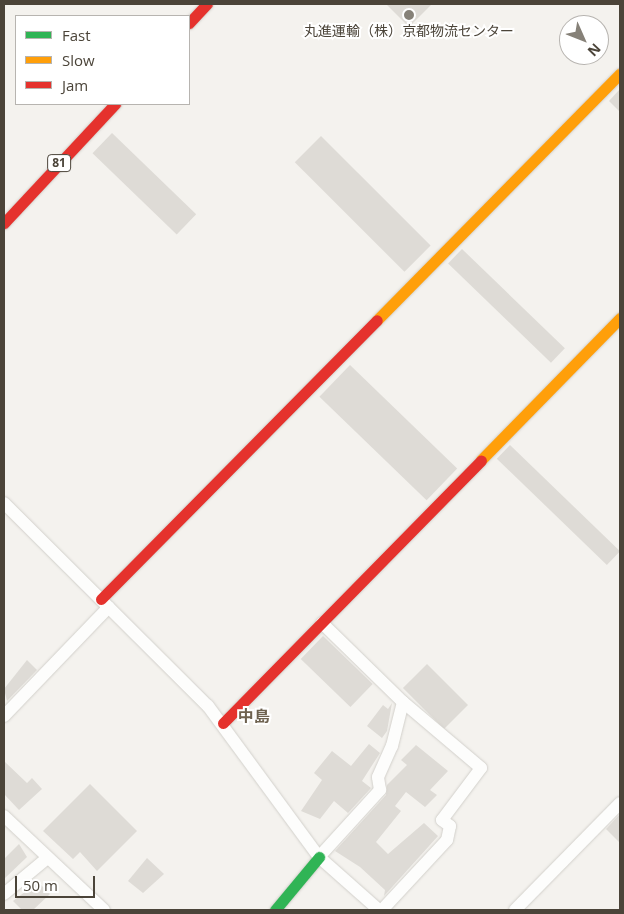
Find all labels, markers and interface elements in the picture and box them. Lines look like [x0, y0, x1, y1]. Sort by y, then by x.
marker: 丸進運輸（株）京都物流センター [403, 9, 415, 21]
legend [15, 15, 190, 105]
north arrow [559, 15, 609, 65]
place label: 丸進運輸（株）京都物流センター [304, 23, 514, 39]
text: Fast [62, 25, 91, 45]
text: N [584, 39, 605, 61]
text: Slow [62, 50, 95, 70]
text: Jam [62, 75, 88, 95]
road number: 81 [46, 154, 72, 172]
district label: 中島 [238, 706, 270, 726]
scale bar [18, 866, 98, 898]
text: 50 m [23, 875, 58, 895]

